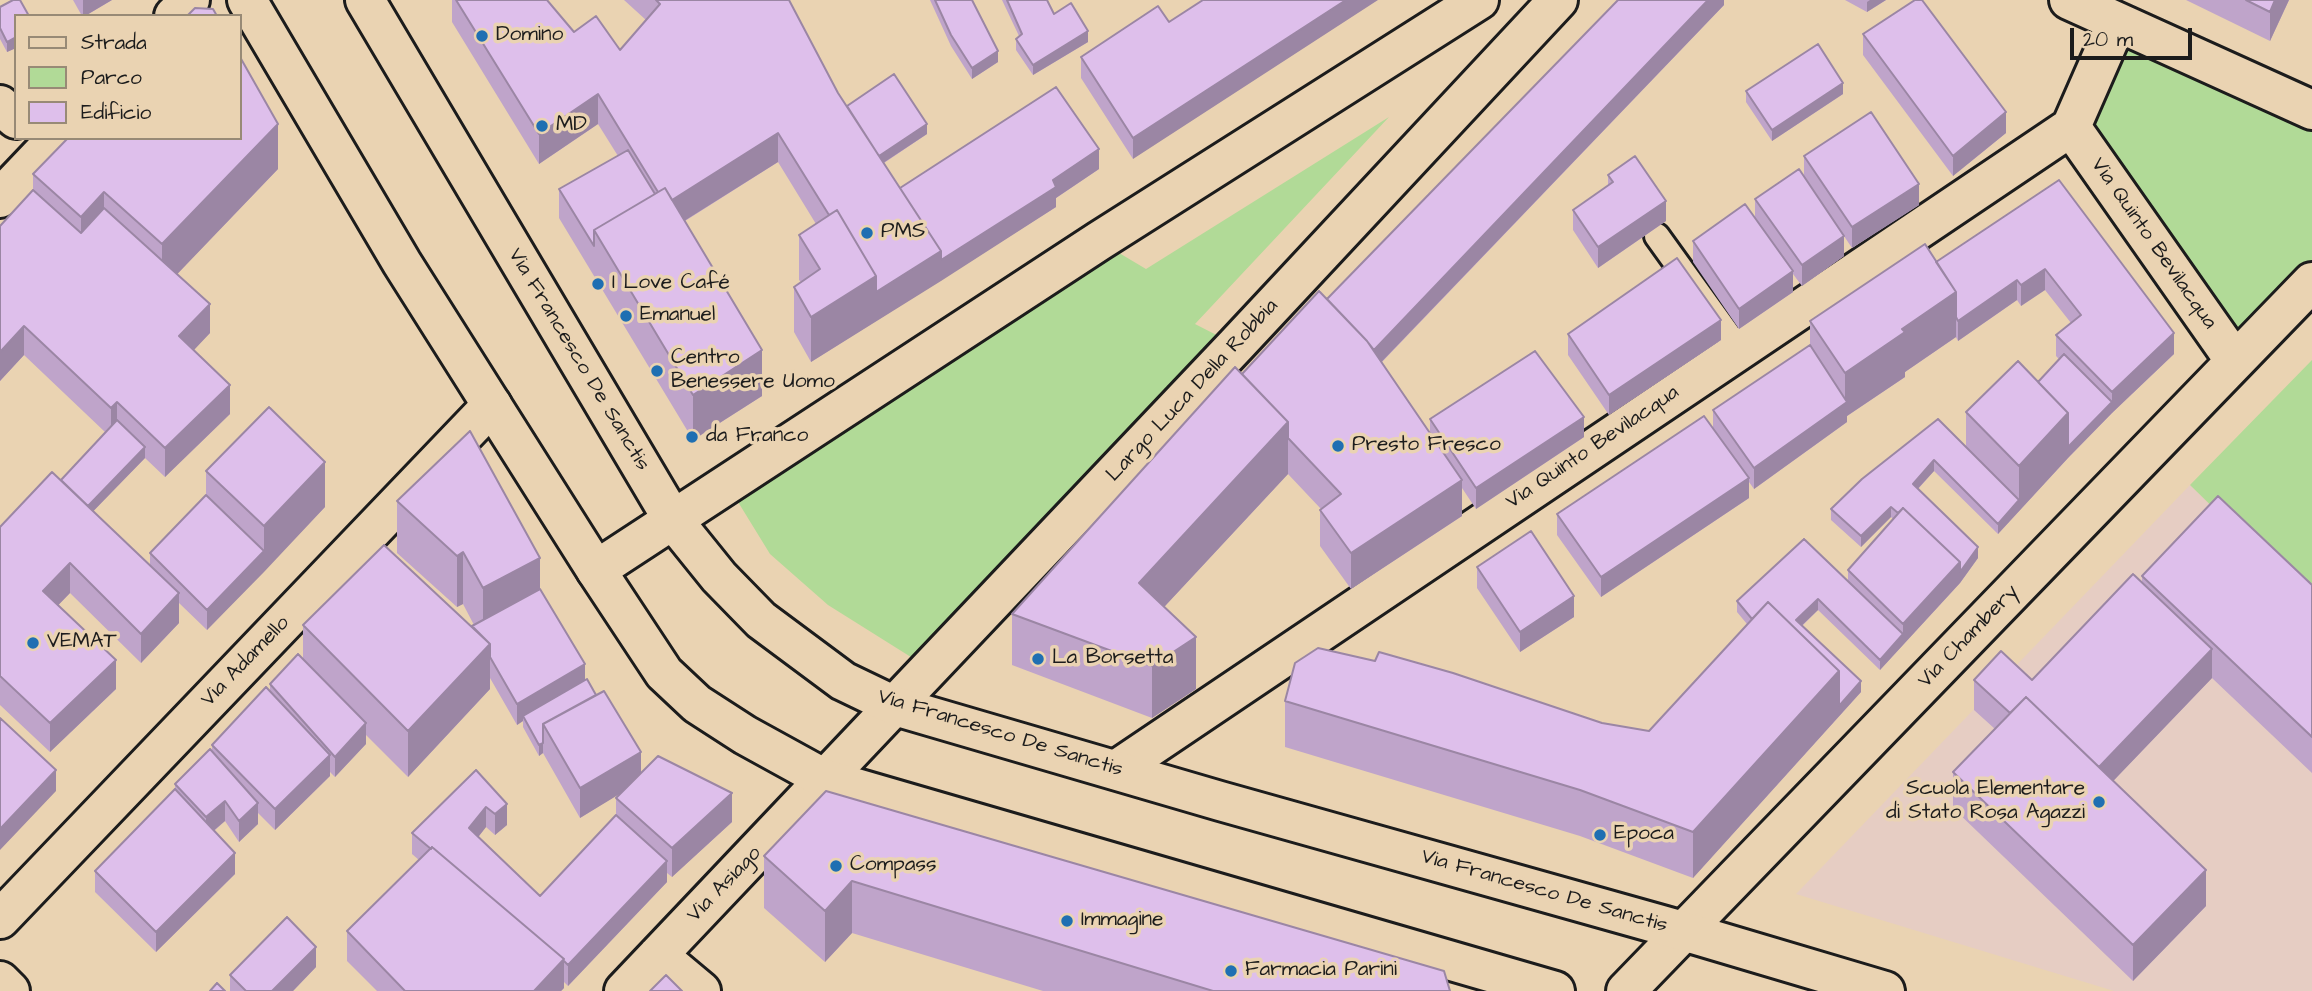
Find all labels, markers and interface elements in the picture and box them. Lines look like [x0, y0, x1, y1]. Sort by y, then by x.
legend [14, 14, 242, 140]
scale bar [2074, 14, 2196, 58]
place label: Domino [496, 23, 563, 49]
text: 20 m [2083, 25, 2133, 54]
text: Strada [81, 28, 147, 57]
marker: Domino [474, 28, 490, 44]
text: Parco [81, 63, 142, 92]
text: Edificio [81, 98, 151, 127]
place label: MD [556, 113, 587, 139]
marker: MD [534, 118, 550, 134]
street label: Via Quinto Bevilacqua [2084, 154, 2222, 334]
place label: PMS [881, 220, 925, 246]
marker: PMS [859, 225, 875, 241]
street label: Via Francesco De Sanctis [502, 244, 654, 476]
place label: I Love Café [612, 271, 730, 297]
marker: I Love Café [590, 276, 606, 292]
street label: Largo Luca Della Robbia [1102, 295, 1284, 487]
place label: Emanuel [640, 303, 715, 329]
marker: Emanuel [618, 308, 634, 324]
place label: Centro Benessere Uomo [671, 346, 835, 396]
marker: Centro Benessere Uomo [649, 363, 665, 379]
street label: Via Quinto Bevilacqua [1502, 381, 1684, 515]
place label: da Franco [706, 424, 808, 450]
marker: da Franco [684, 429, 700, 445]
place label: Presto Fresco [1352, 433, 1501, 459]
marker: Presto Fresco [1330, 438, 1346, 454]
street label: Via Chambery [1913, 580, 2025, 694]
street label: Via Adamello [196, 611, 296, 713]
place label: VEMAT [47, 630, 117, 656]
marker: VEMAT [25, 635, 41, 651]
place label: La Borsetta [1052, 646, 1174, 672]
marker: La Borsetta [1030, 651, 1046, 667]
street label: Via Francesco De Sanctis [874, 685, 1126, 783]
place label: Scuola Elementare di Stato Rosa Agazzi [1886, 777, 2085, 827]
marker: Scuola Elementare di Stato Rosa Agazzi [2091, 794, 2107, 810]
place label: Epoca [1614, 822, 1674, 848]
marker: Epoca [1592, 827, 1608, 843]
street label: Via Asiago [683, 842, 767, 928]
street label: Via Francesco De Sanctis [1418, 845, 1670, 939]
place label: Compass [850, 853, 936, 879]
marker: Compass [828, 858, 844, 874]
place label: Immagine [1081, 908, 1163, 934]
marker: Immagine [1059, 913, 1075, 929]
place label: Farmacia Parini [1245, 958, 1397, 984]
marker: Farmacia Parini [1223, 963, 1239, 979]

